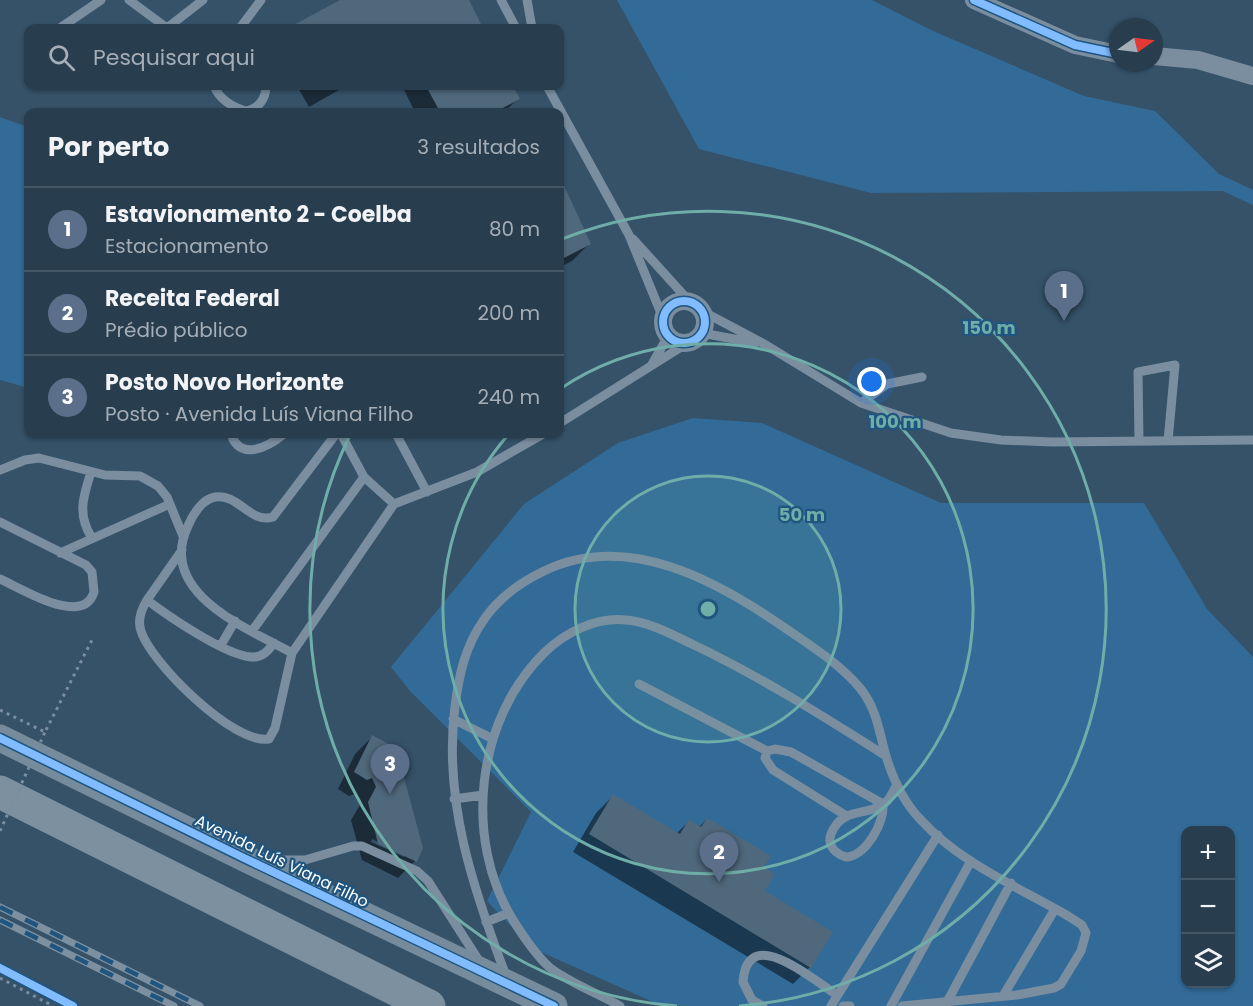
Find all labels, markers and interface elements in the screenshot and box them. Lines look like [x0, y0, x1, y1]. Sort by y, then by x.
north arrow [1109, 18, 1163, 72]
search box [24, 24, 564, 90]
icon: search [45, 41, 78, 74]
text: Pesquisar aqui [93, 42, 255, 73]
text: Por perto [48, 129, 169, 165]
text: 3 resultados [417, 133, 540, 161]
text: Estavionamento 2 - Coelba [105, 199, 412, 230]
text: 1 [64, 215, 71, 243]
text: 80 m [489, 215, 540, 243]
text: Estacionamento [105, 232, 269, 260]
pin: 1 [1044, 272, 1084, 321]
text: Receita Federal [105, 283, 280, 314]
text: 2 [62, 299, 73, 327]
text: 200 m [477, 299, 540, 327]
text: 150 m [962, 315, 1016, 340]
text: Prédio público [105, 316, 248, 344]
text: Posto Novo Horizonte [105, 367, 344, 398]
your location [857, 367, 886, 396]
text: 3 [61, 383, 74, 411]
text: 240 m [477, 383, 540, 411]
text: Posto · Avenida Luís Viana Filho [105, 400, 413, 428]
text: 100 m [868, 409, 922, 434]
text: 50 m [779, 502, 825, 527]
centre of rings [698, 599, 718, 619]
pin: 3 [370, 744, 410, 794]
street label: Avenida Luís Viana Filho [191, 809, 373, 913]
map controls [1181, 826, 1235, 988]
button: + [1181, 826, 1235, 880]
pin: 2 [700, 832, 738, 882]
button: − [1181, 880, 1235, 934]
button: layers [1181, 934, 1235, 988]

